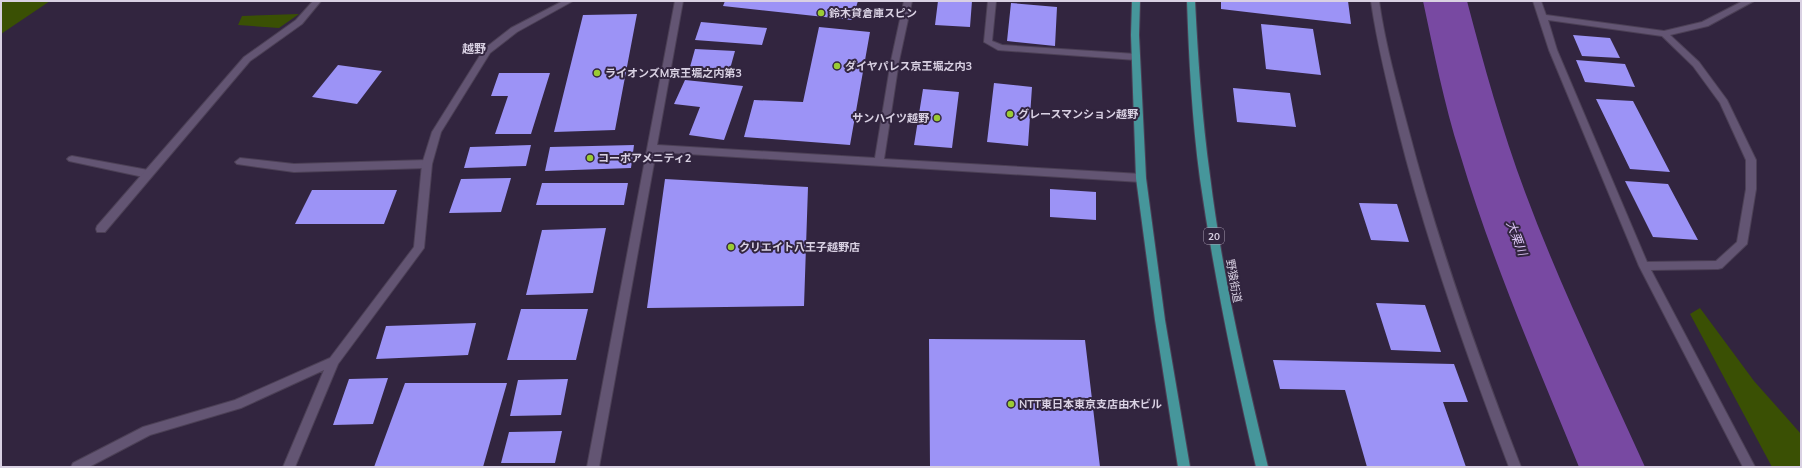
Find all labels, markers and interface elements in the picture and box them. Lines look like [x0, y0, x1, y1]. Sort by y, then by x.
place label: 鈴木貸倉庫スピン [829, 6, 917, 20]
marker: 鈴木貸倉庫スピン [816, 8, 826, 18]
district label: 越野 [462, 41, 486, 56]
place label: ダイヤパレス京王堀之内3 [845, 59, 972, 73]
marker: ダイヤパレス京王堀之内3 [832, 61, 842, 71]
place label: ライオンズM京王堀之内第3 [605, 66, 742, 80]
marker: ライオンズM京王堀之内第3 [592, 68, 602, 78]
place label: グレースマンション越野 [1018, 107, 1139, 121]
marker: グレースマンション越野 [1005, 109, 1015, 119]
place label: サンハイツ越野 [852, 111, 930, 125]
marker: サンハイツ越野 [932, 113, 942, 123]
place label: コーポアメニティ2 [598, 151, 692, 165]
marker: コーポアメニティ2 [585, 153, 595, 163]
water label: 大栗川 [1504, 219, 1531, 259]
road number: 20 [1204, 228, 1224, 244]
place label: クリエイト八王子越野店 [739, 240, 860, 254]
marker: クリエイト八王子越野店 [726, 242, 736, 252]
street label: 野猿街道 [1223, 258, 1245, 304]
place label: NTT東日本東京支店由木ビル [1019, 397, 1162, 411]
marker: NTT東日本東京支店由木ビル [1006, 399, 1016, 409]

